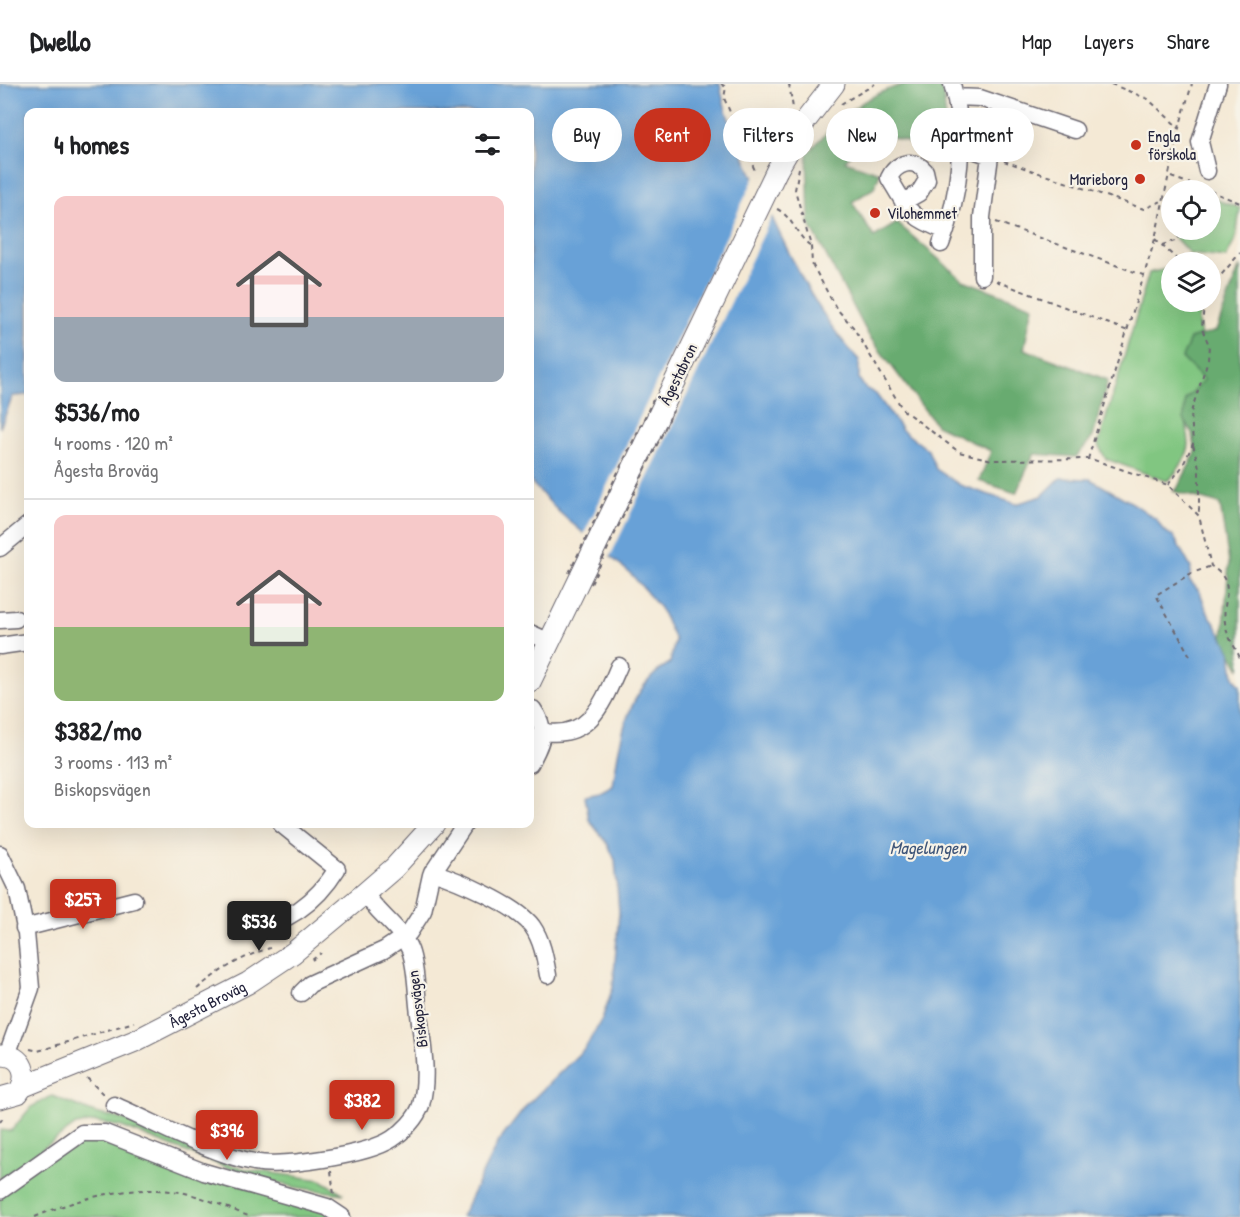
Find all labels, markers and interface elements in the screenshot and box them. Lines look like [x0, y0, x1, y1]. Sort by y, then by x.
text: Dwello [30, 22, 91, 60]
text: Map [1022, 27, 1051, 56]
text: Layers [1084, 27, 1134, 56]
text: Share [1167, 27, 1210, 56]
chip: Buy [552, 108, 622, 162]
chip: Rent [634, 108, 711, 162]
chip: Filters [723, 108, 814, 162]
chip: New [826, 108, 898, 162]
chip: Apartment [910, 108, 1034, 162]
place label: Engla förskola [1148, 125, 1196, 165]
text: 4 homes [54, 127, 129, 162]
icon: filters [471, 128, 504, 161]
marker: Engla förskola [1129, 138, 1143, 152]
place label: Marieborg [1070, 168, 1128, 190]
marker: Marieborg [1133, 172, 1147, 186]
map controls [1161, 180, 1221, 312]
button: locate [1161, 180, 1221, 240]
place label: Vilohemmet [887, 202, 957, 224]
marker: Vilohemmet [868, 206, 882, 220]
icon: home [225, 235, 333, 343]
button: layers [1161, 252, 1221, 312]
street label: Ågestabron [654, 340, 702, 408]
text: $536/mo [54, 394, 139, 429]
text: 4 rooms · 120 m² [54, 429, 173, 456]
text: Ågesta Broväg [54, 456, 158, 483]
icon: home [225, 554, 333, 662]
text: $382/mo [54, 713, 141, 748]
text: 3 rooms · 113 m² [54, 748, 172, 775]
text: Biskopsvägen [54, 775, 151, 802]
water label: Magelungen [890, 835, 968, 860]
pin: $257 [47, 879, 119, 930]
text: $257 [64, 885, 102, 912]
pin: $536 [223, 901, 295, 952]
text: $536 [241, 907, 277, 934]
street label: Biskopsvägen [401, 969, 433, 1049]
street label: Ågesta Broväg [165, 975, 249, 1033]
pin: $382 [326, 1080, 398, 1131]
text: $382 [343, 1086, 381, 1113]
pin: $396 [191, 1110, 263, 1161]
text: $396 [210, 1116, 244, 1143]

